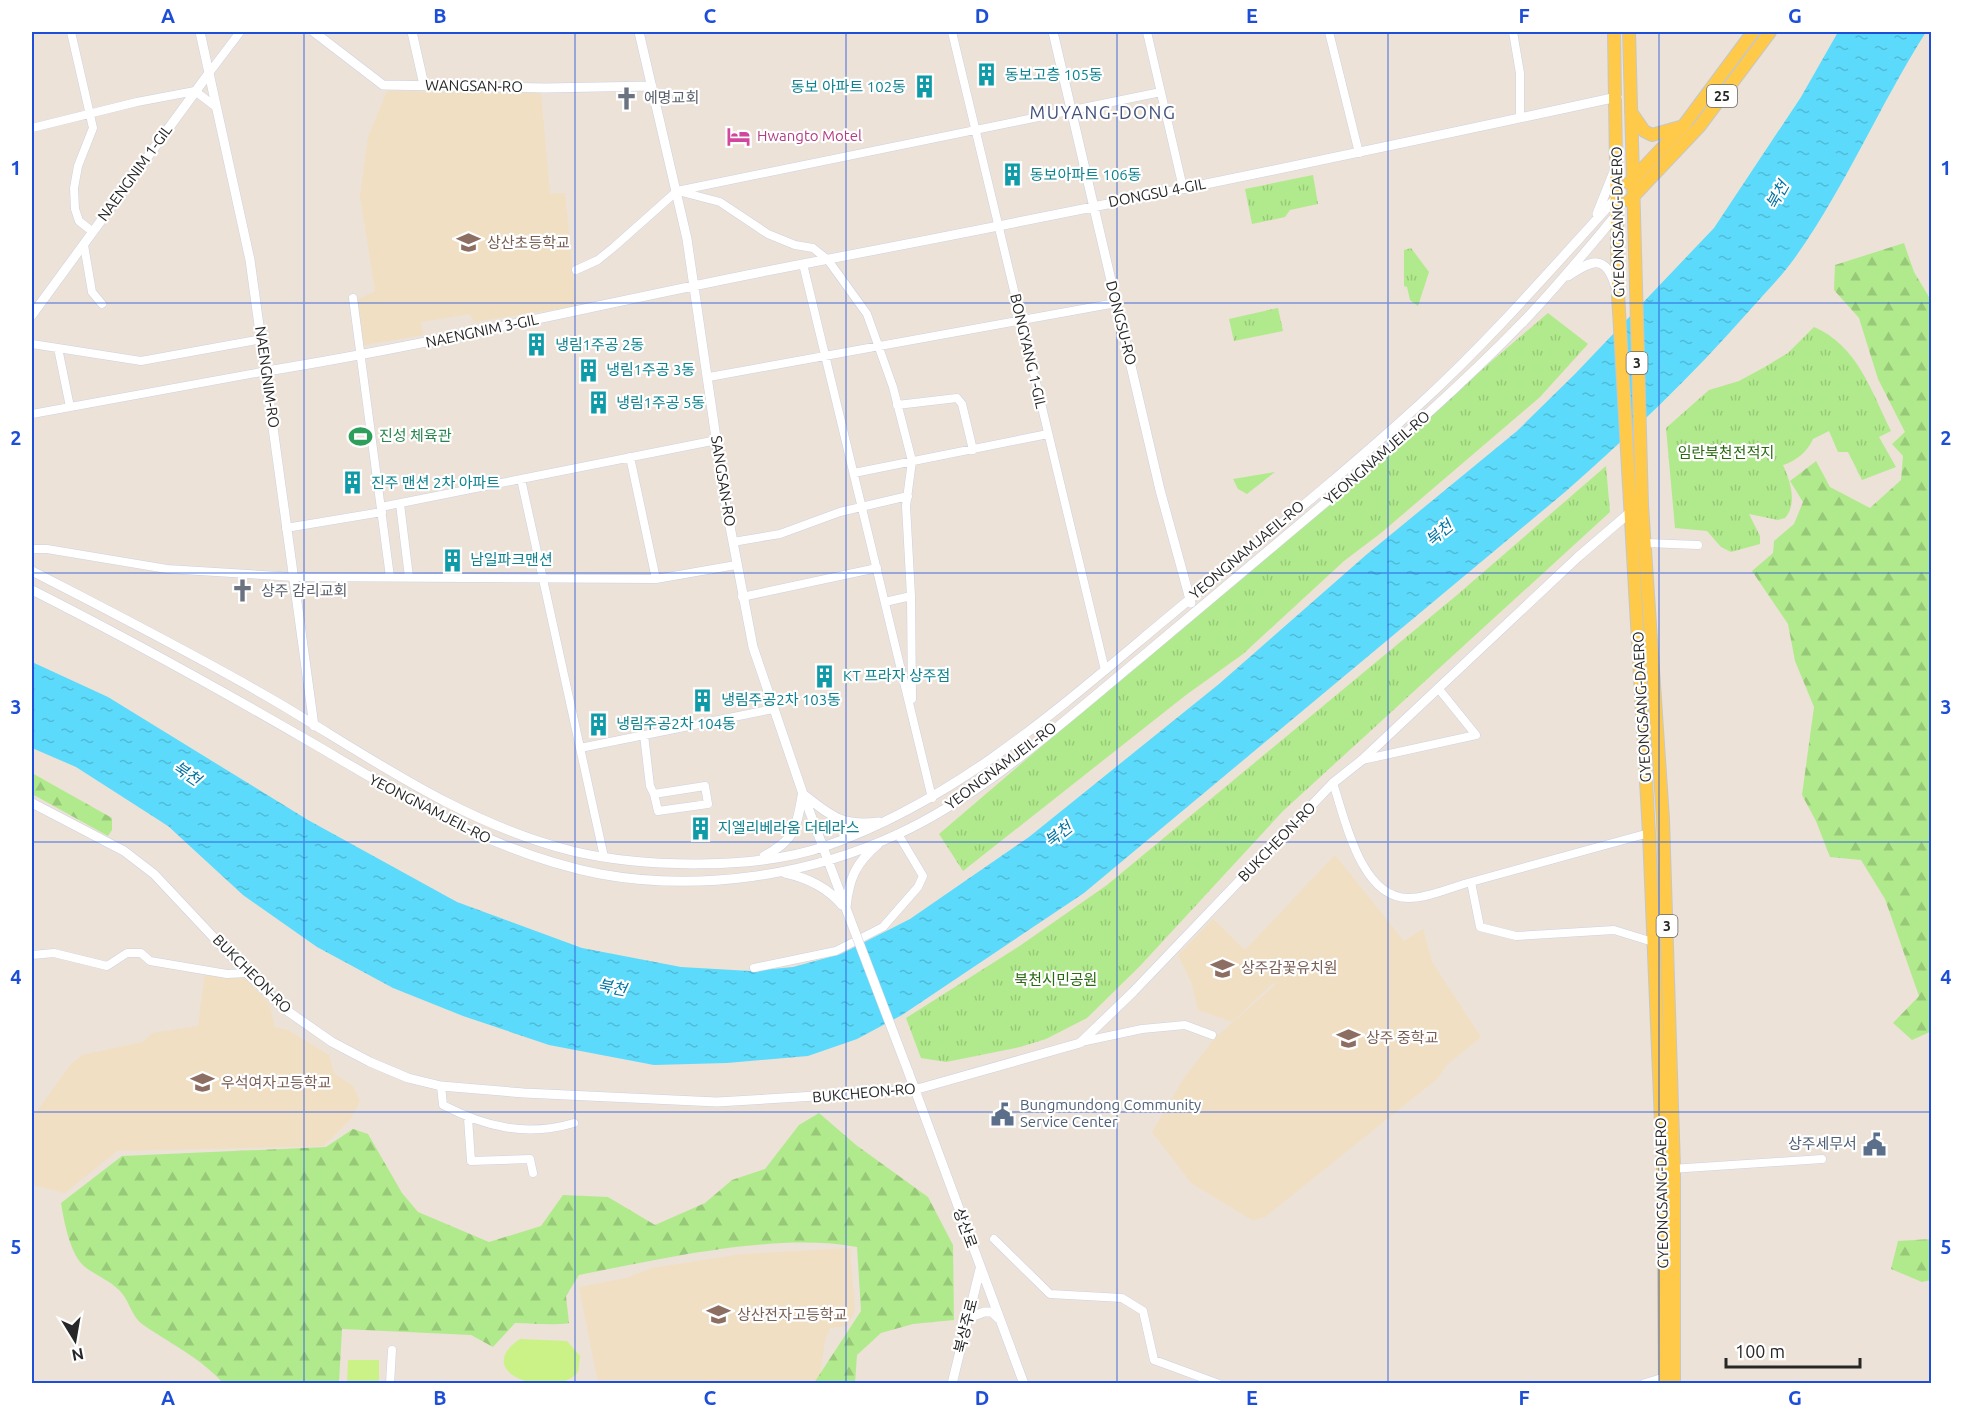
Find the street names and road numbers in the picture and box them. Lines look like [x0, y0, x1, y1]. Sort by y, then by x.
street label: WANGSAN-RO [425, 76, 523, 95]
road number: 25 [1707, 85, 1737, 107]
street label: NAENGNIM 1-GIL [94, 121, 175, 224]
street label: GYEONGSANG-DAERO [1608, 146, 1627, 298]
street label: DONGSU 4-GIL [1107, 175, 1207, 210]
street label: DONGSU-RO [1103, 279, 1140, 367]
street label: BONGYANG 1-GIL [1007, 292, 1050, 410]
street label: NAENGNIM 3-GIL [424, 310, 540, 351]
street label: NAENGNIM-RO [252, 325, 283, 429]
road number: 3 [1626, 352, 1648, 374]
street label: YEONGNAMJEIL-RO [1320, 407, 1433, 508]
street label: SANGSAN-RO [708, 434, 739, 528]
street label: YEONGNAMJAEIL-RO [1186, 497, 1307, 602]
street label: GYEONGSANG-DAERO [1629, 631, 1654, 783]
street label: YEONGNAMJEIL-RO [942, 718, 1059, 813]
street label: YEONGNAMJEIL-RO [366, 770, 494, 847]
street label: BUKCHEON-RO [1234, 798, 1319, 885]
road number: 3 [1656, 915, 1678, 937]
street label: BUKCHEON-RO [210, 931, 295, 1016]
street label: BUKCHEON-RO [811, 1080, 916, 1105]
street label: GYEONGSANG-DAERO [1652, 1117, 1671, 1269]
street label: 상산로 [950, 1205, 981, 1250]
street label: 북상주로 [951, 1297, 980, 1355]

